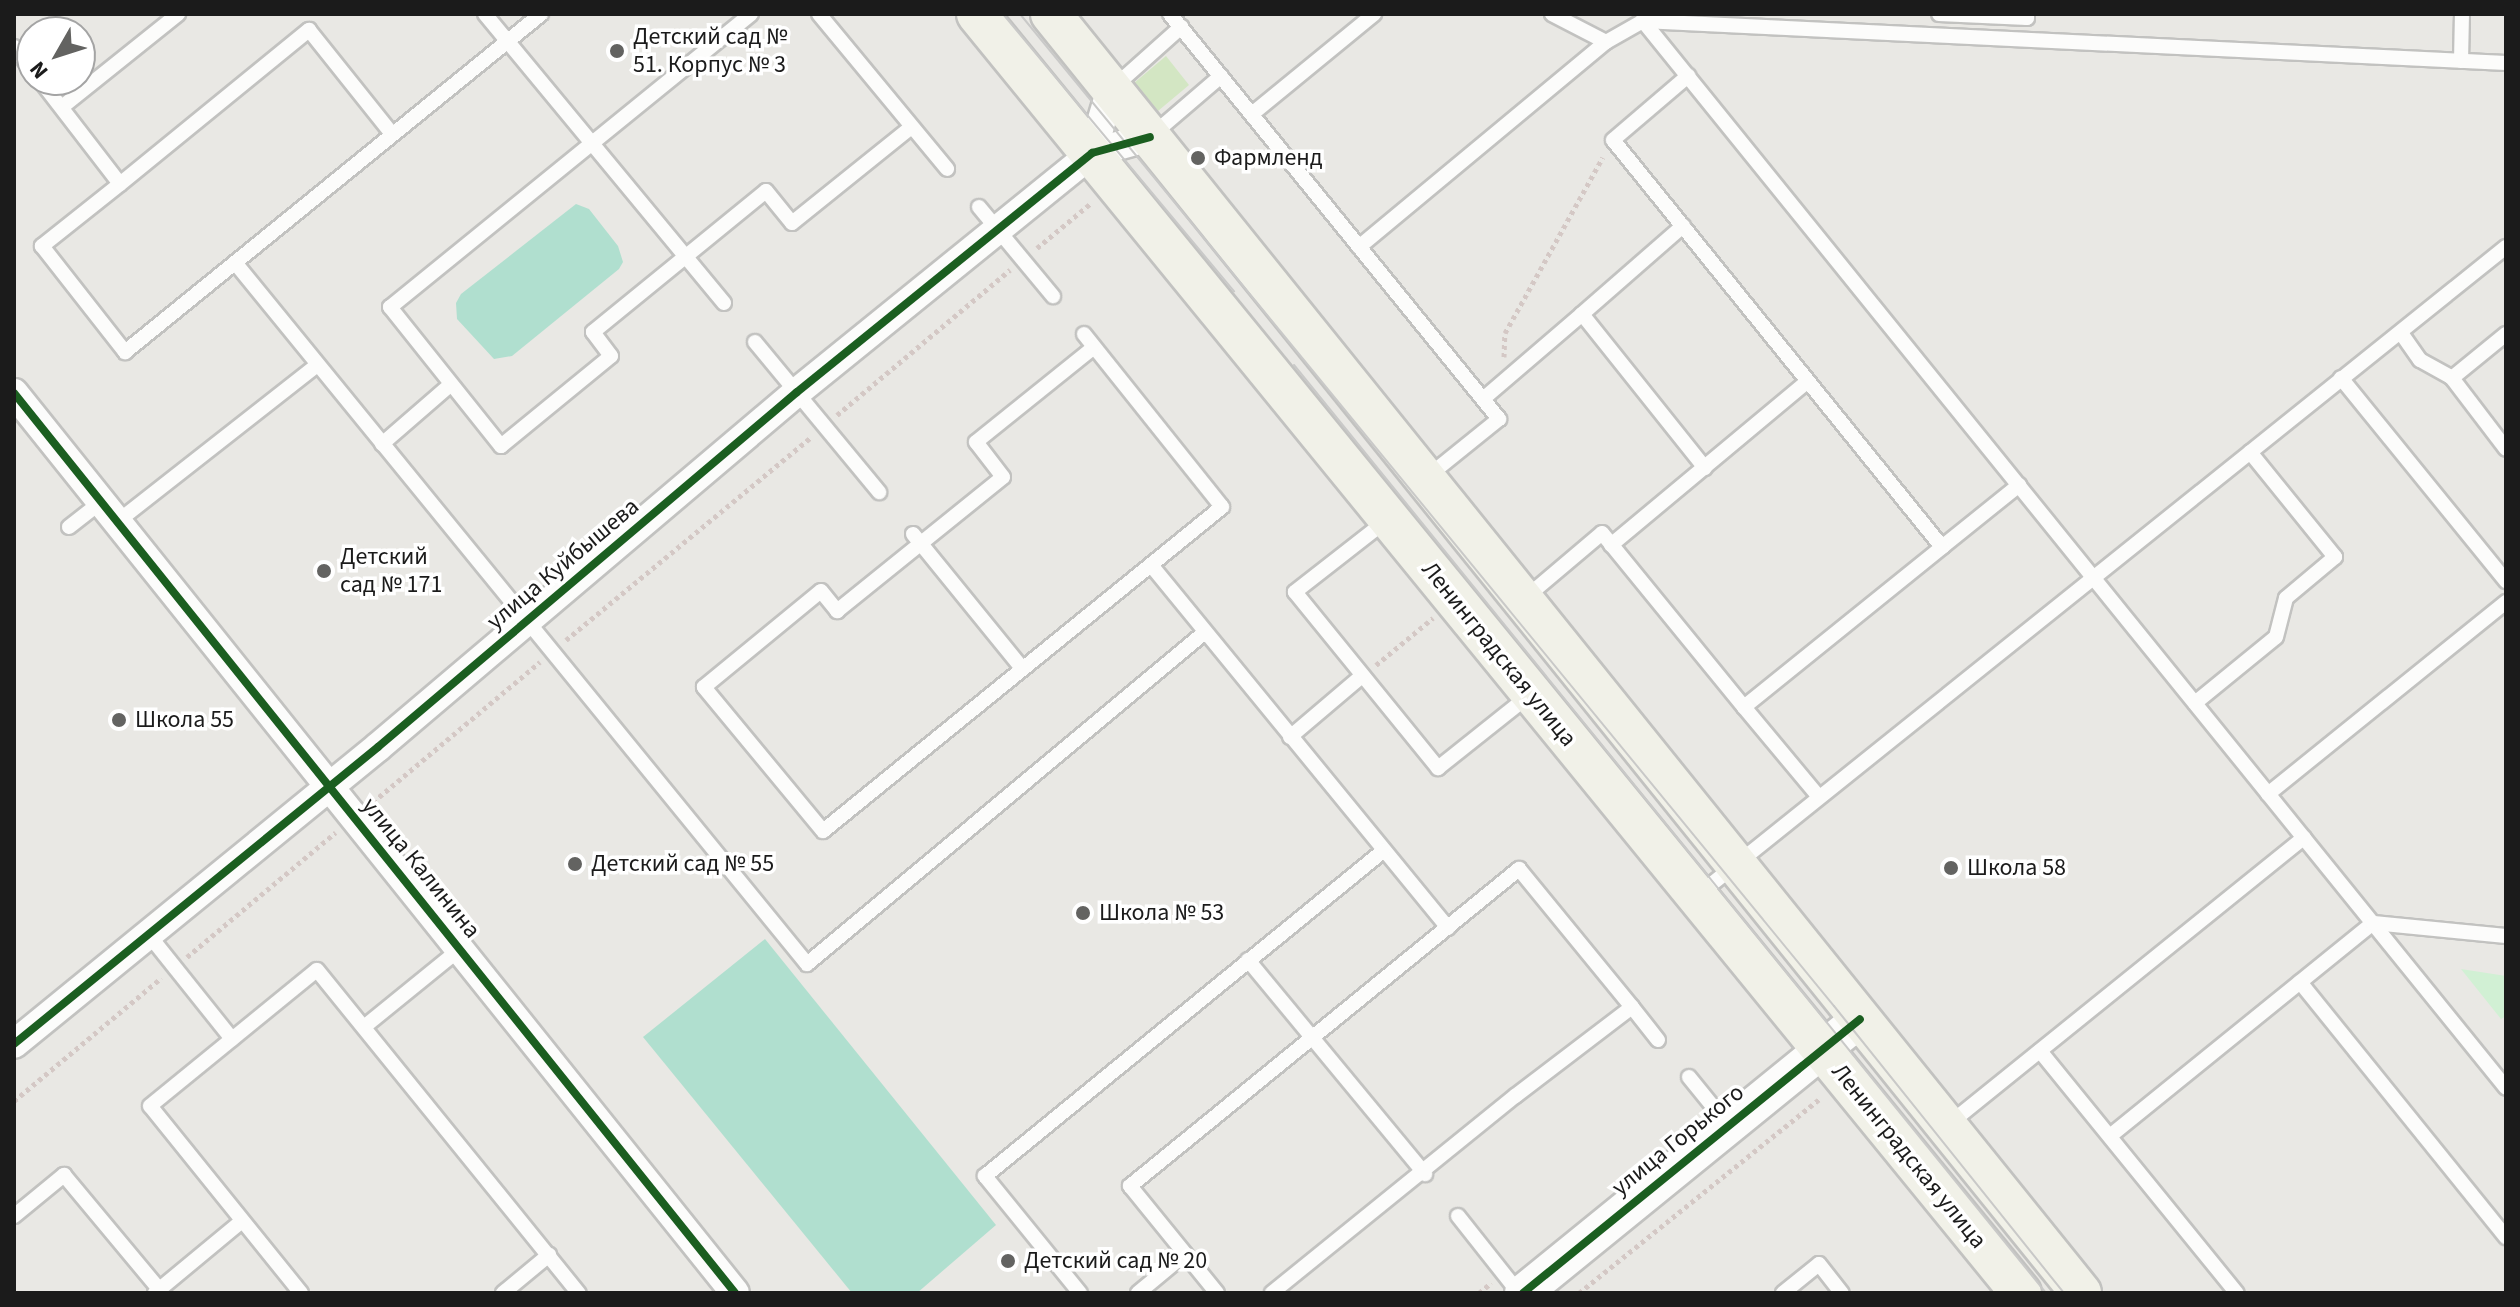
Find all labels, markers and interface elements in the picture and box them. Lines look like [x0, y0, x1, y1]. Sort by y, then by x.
north arrow [16, 16, 96, 96]
place label: Детский сад № 51. Корпус № 3 [633, 23, 787, 79]
marker: Детский сад № 51. Корпус № 3 [608, 42, 626, 60]
text: N [22, 54, 56, 86]
place label: Фармленд [1214, 144, 1323, 172]
marker: Фармленд [1189, 149, 1207, 167]
street label: улица Куйбышева [481, 492, 645, 636]
place label: Детский сад № 171 [340, 543, 442, 599]
street label: Ленинградская улица [1415, 556, 1583, 752]
marker: Детский сад № 171 [315, 562, 333, 580]
place label: Школа 55 [135, 706, 234, 734]
marker: Школа 55 [110, 711, 128, 729]
street label: улица Калинина [355, 792, 487, 944]
place label: Детский сад № 55 [591, 850, 774, 878]
place label: Школа 58 [1967, 854, 2066, 882]
marker: Детский сад № 55 [566, 855, 584, 873]
marker: Школа 58 [1942, 859, 1960, 877]
place label: Школа № 53 [1099, 899, 1224, 927]
marker: Школа № 53 [1074, 904, 1092, 922]
street label: Ленинградская улица [1825, 1058, 1993, 1254]
street label: улица Горького [1606, 1078, 1750, 1202]
place label: Детский сад № 20 [1024, 1247, 1207, 1275]
marker: Детский сад № 20 [999, 1252, 1017, 1270]

